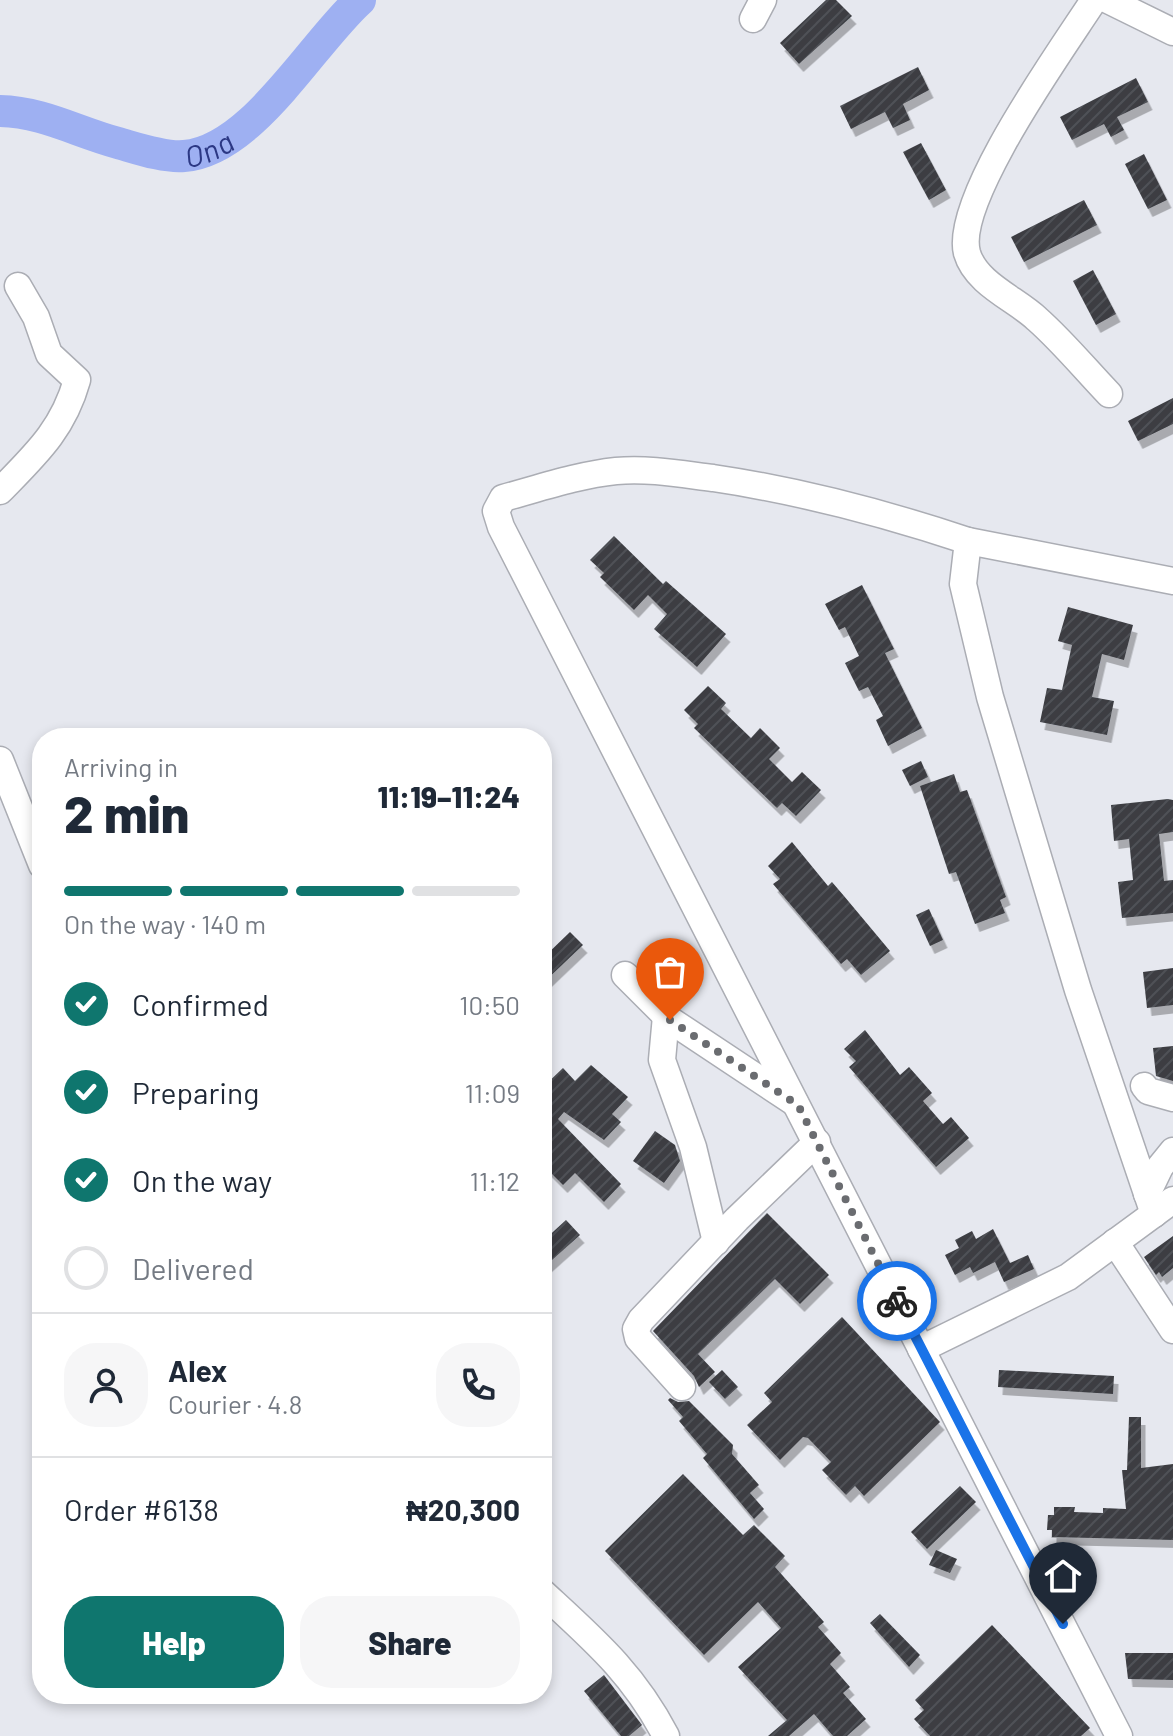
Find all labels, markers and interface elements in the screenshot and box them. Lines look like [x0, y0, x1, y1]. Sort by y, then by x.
water label: Ona [181, 123, 240, 174]
text: Arriving in [64, 751, 178, 782]
text: 11:19–11:24 [377, 778, 520, 814]
text: 2 min [64, 781, 189, 843]
text: On the way · 140 m [64, 908, 266, 939]
pin [636, 938, 704, 1020]
icon: bag [648, 950, 692, 994]
icon: check [64, 982, 108, 1026]
text: Confirmed [132, 986, 269, 1022]
text: 10:50 [459, 989, 520, 1020]
icon: check [64, 1070, 108, 1114]
text: Preparing [132, 1074, 259, 1110]
text: 11:09 [465, 1077, 520, 1108]
icon: check [64, 1158, 108, 1202]
text: On the way [132, 1162, 272, 1198]
text: 11:12 [470, 1165, 520, 1196]
text: Delivered [132, 1250, 254, 1286]
courier [857, 1261, 937, 1341]
icon: bike [875, 1279, 919, 1323]
button: person [64, 1343, 148, 1427]
button: phone [436, 1343, 520, 1427]
text: Alex [168, 1352, 227, 1388]
text: Courier · 4.8 [168, 1388, 302, 1419]
text: Order #6138 [64, 1491, 219, 1527]
text: ₦20,300 [406, 1491, 520, 1527]
pin [1029, 1542, 1097, 1624]
icon: home [1041, 1554, 1085, 1598]
button: Help [64, 1596, 284, 1688]
button: Share [300, 1596, 520, 1688]

